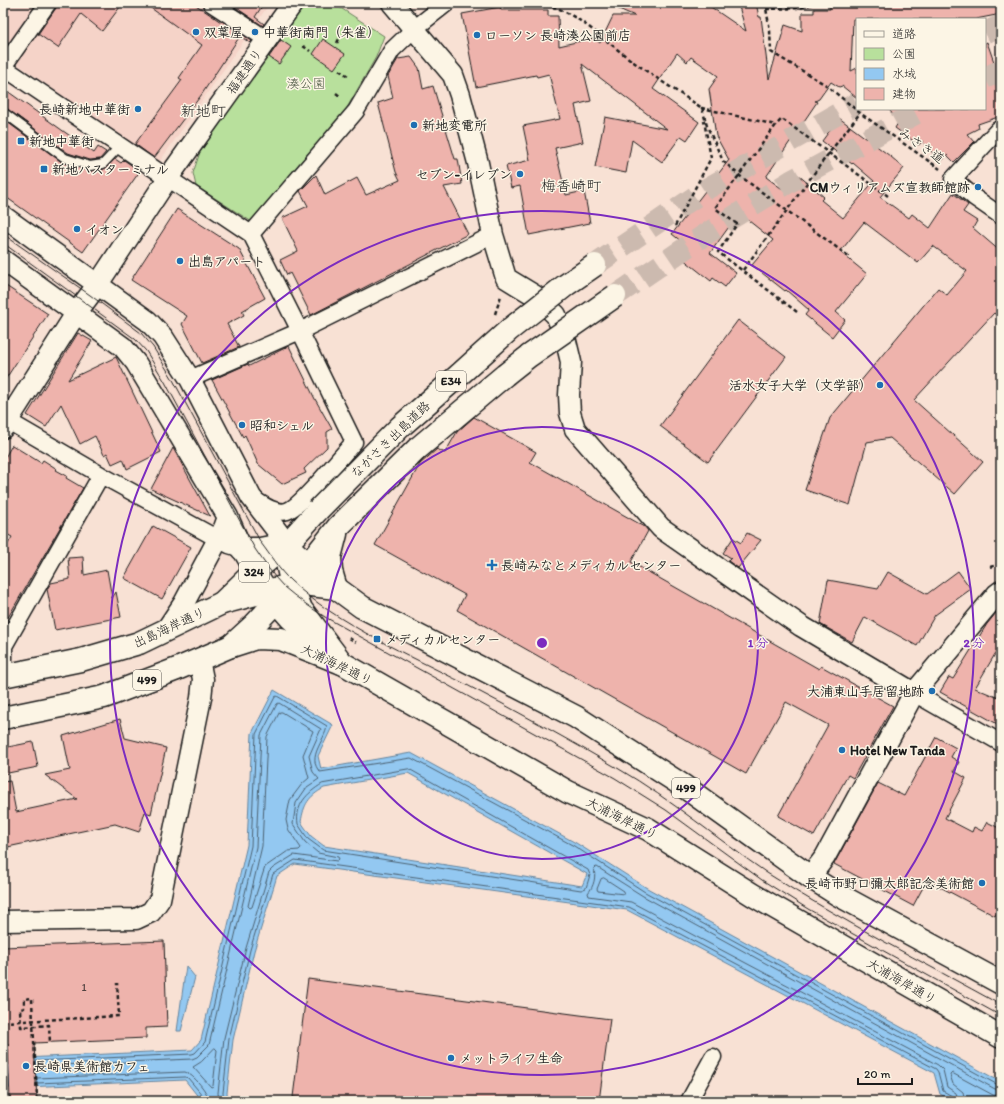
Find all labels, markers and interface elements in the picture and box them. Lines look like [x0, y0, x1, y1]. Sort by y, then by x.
legend [856, 18, 986, 110]
place label: 双葉屋 [204, 25, 243, 40]
place label: 中華街南門（朱雀） [263, 25, 380, 40]
marker: 双葉屋 [191, 27, 201, 37]
marker: 中華街南門（朱雀） [250, 27, 260, 37]
text: 道路 [892, 27, 916, 41]
place label: ローソン 長崎湊公園前店 [485, 28, 631, 43]
marker: ローソン 長崎湊公園前店 [472, 30, 482, 40]
street label: 福建通り [223, 46, 265, 97]
text: 公園 [892, 47, 916, 61]
text: 水域 [892, 67, 916, 81]
park label: 湊公園 [286, 76, 326, 91]
text: 建物 [892, 87, 916, 101]
place label: 長崎新地中華街 [39, 102, 130, 117]
district label: 新地町 [180, 102, 226, 120]
marker: 長崎新地中華街 [133, 104, 143, 114]
place label: 新地変電所 [422, 118, 487, 133]
marker: 新地変電所 [409, 120, 419, 130]
street label: みさき道 [896, 124, 947, 166]
place label: 新地中華街 [29, 134, 94, 149]
marker: 新地中華街 [16, 136, 26, 146]
place label: 新地バスターミナル [52, 162, 169, 177]
marker: 新地バスターミナル [39, 164, 49, 174]
place label: セブン-イレブン [416, 167, 512, 182]
marker: セブン-イレブン [515, 169, 525, 179]
district label: 梅香崎町 [541, 177, 602, 195]
place label: CMウィリアムズ宣教師館跡 [810, 180, 970, 195]
marker: CMウィリアムズ宣教師館跡 [973, 182, 983, 192]
place label: イオン [85, 222, 124, 237]
marker: イオン [72, 224, 82, 234]
place label: 出島アパート [188, 254, 265, 269]
marker: 出島アパート [175, 256, 185, 266]
road number: E34 [436, 371, 466, 391]
place label: 活水女子大学（文学部） [729, 378, 872, 393]
marker: 活水女子大学（文学部） [875, 380, 885, 390]
street label: ながさき出島道路 [348, 398, 433, 481]
place label: 昭和シェル [250, 418, 314, 433]
marker: 昭和シェル [237, 420, 247, 430]
place label: 長崎みなとメディカルセンター [501, 558, 681, 573]
marker: 長崎みなとメディカルセンター [486, 559, 498, 571]
road number: 324 [239, 562, 269, 582]
street label: 出島海岸通り [131, 604, 208, 651]
place label: メディカルセンター [385, 632, 500, 647]
marker: メディカルセンター [372, 634, 382, 644]
centre of rings [535, 636, 549, 650]
text: 1 分 [748, 636, 768, 650]
text: 2 分 [963, 636, 985, 650]
street label: 大浦海岸通り [298, 641, 375, 688]
road number: 499 [133, 670, 161, 690]
place label: 大浦東山手居留地跡 [807, 684, 924, 699]
marker: 大浦東山手居留地跡 [927, 686, 937, 696]
place label: Hotel New Tanda [850, 743, 945, 758]
marker: Hotel New Tanda [837, 745, 847, 755]
road number: 499 [672, 778, 700, 798]
street label: 大浦海岸通り [584, 794, 660, 843]
place label: 長崎市野口彌太郎記念美術館 [805, 876, 974, 891]
marker: 長崎市野口彌太郎記念美術館 [977, 878, 987, 888]
street label: 大浦海岸通り [864, 955, 939, 1007]
house number: 1 [81, 981, 87, 994]
place label: メットライフ生命 [459, 1051, 563, 1066]
marker: メットライフ生命 [446, 1053, 456, 1063]
place label: 長崎県美術館カフェ [34, 1059, 150, 1074]
scale bar [858, 1060, 912, 1086]
marker: 長崎県美術館カフェ [21, 1061, 31, 1071]
text: 20 m [864, 1067, 891, 1081]

